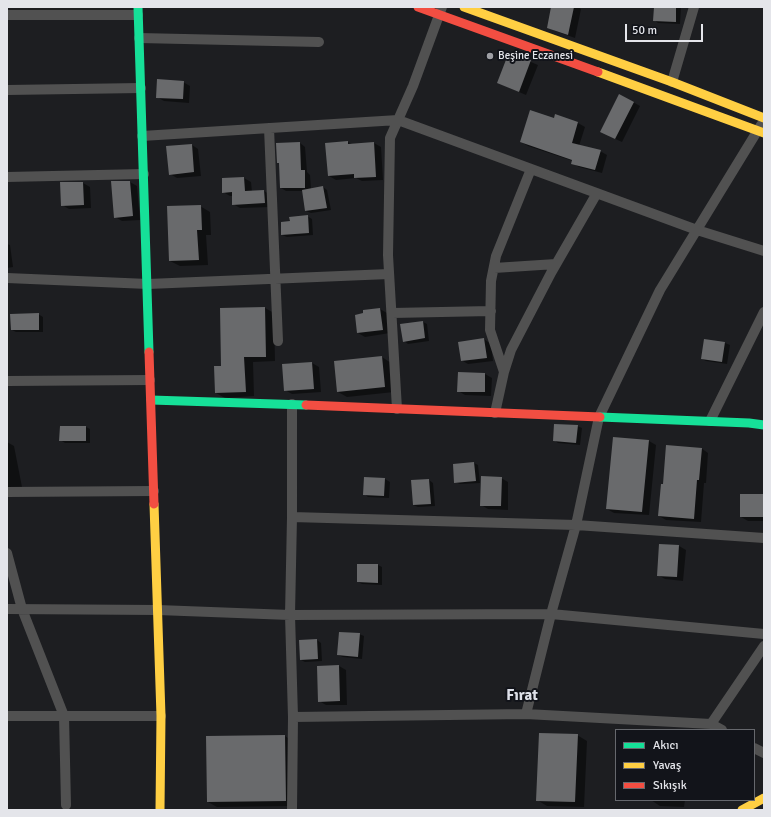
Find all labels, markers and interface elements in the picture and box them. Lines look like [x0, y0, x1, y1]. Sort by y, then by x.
scale bar [627, 16, 705, 42]
text: 50 m [632, 23, 657, 38]
place label: Beşine Eczanesi [498, 49, 573, 63]
marker: Beşine Eczanesi [485, 51, 495, 61]
district label: Fırat [506, 687, 538, 705]
legend [615, 729, 755, 801]
text: Akıcı [653, 738, 679, 753]
text: Yavaş [653, 758, 681, 773]
text: Sıkışık [653, 778, 687, 793]

